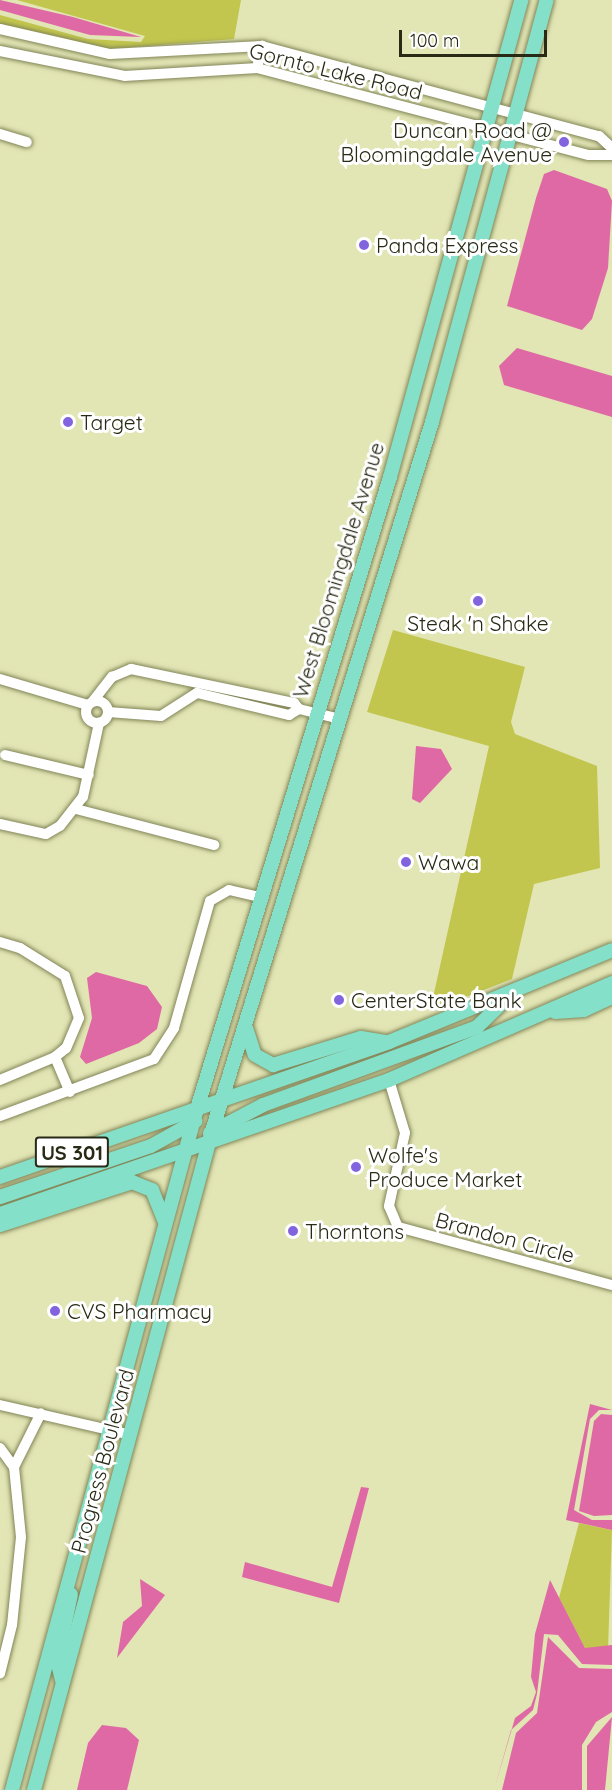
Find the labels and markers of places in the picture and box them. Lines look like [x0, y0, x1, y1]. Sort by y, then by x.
place label: Duncan Road @ Bloomingdale Avenue [340, 117, 552, 167]
marker: Duncan Road @ Bloomingdale Avenue [557, 135, 571, 149]
place label: Panda Express [376, 232, 518, 258]
marker: Panda Express [357, 238, 371, 252]
place label: Target [80, 409, 143, 435]
marker: Target [61, 415, 75, 429]
marker: Steak 'n Shake [471, 594, 485, 608]
place label: Steak 'n Shake [407, 610, 549, 636]
place label: Wawa [418, 849, 479, 875]
marker: Wawa [399, 855, 413, 869]
place label: CenterState Bank [351, 987, 522, 1013]
marker: CenterState Bank [332, 993, 346, 1007]
place label: Wolfe's Produce Market [368, 1142, 522, 1192]
marker: Wolfe's Produce Market [349, 1160, 363, 1174]
place label: Thorntons [305, 1218, 404, 1244]
marker: Thorntons [286, 1224, 300, 1238]
place label: CVS Pharmacy [67, 1298, 212, 1324]
marker: CVS Pharmacy [48, 1304, 62, 1318]

